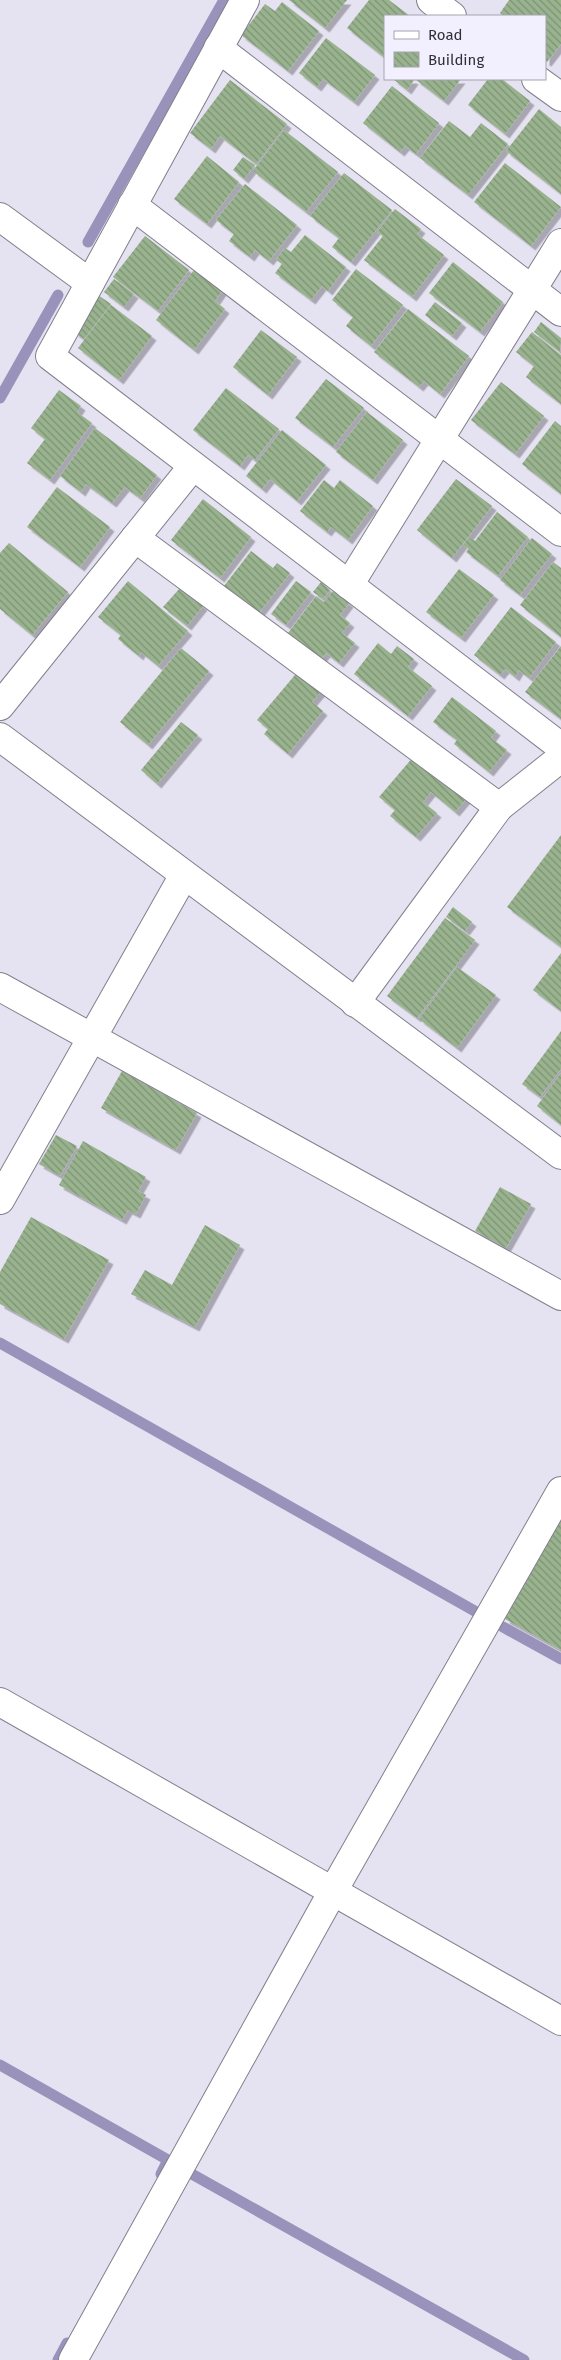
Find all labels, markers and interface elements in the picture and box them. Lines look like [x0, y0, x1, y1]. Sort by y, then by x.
legend [384, 15, 546, 80]
text: Road [428, 26, 463, 44]
text: Building [428, 51, 484, 69]

